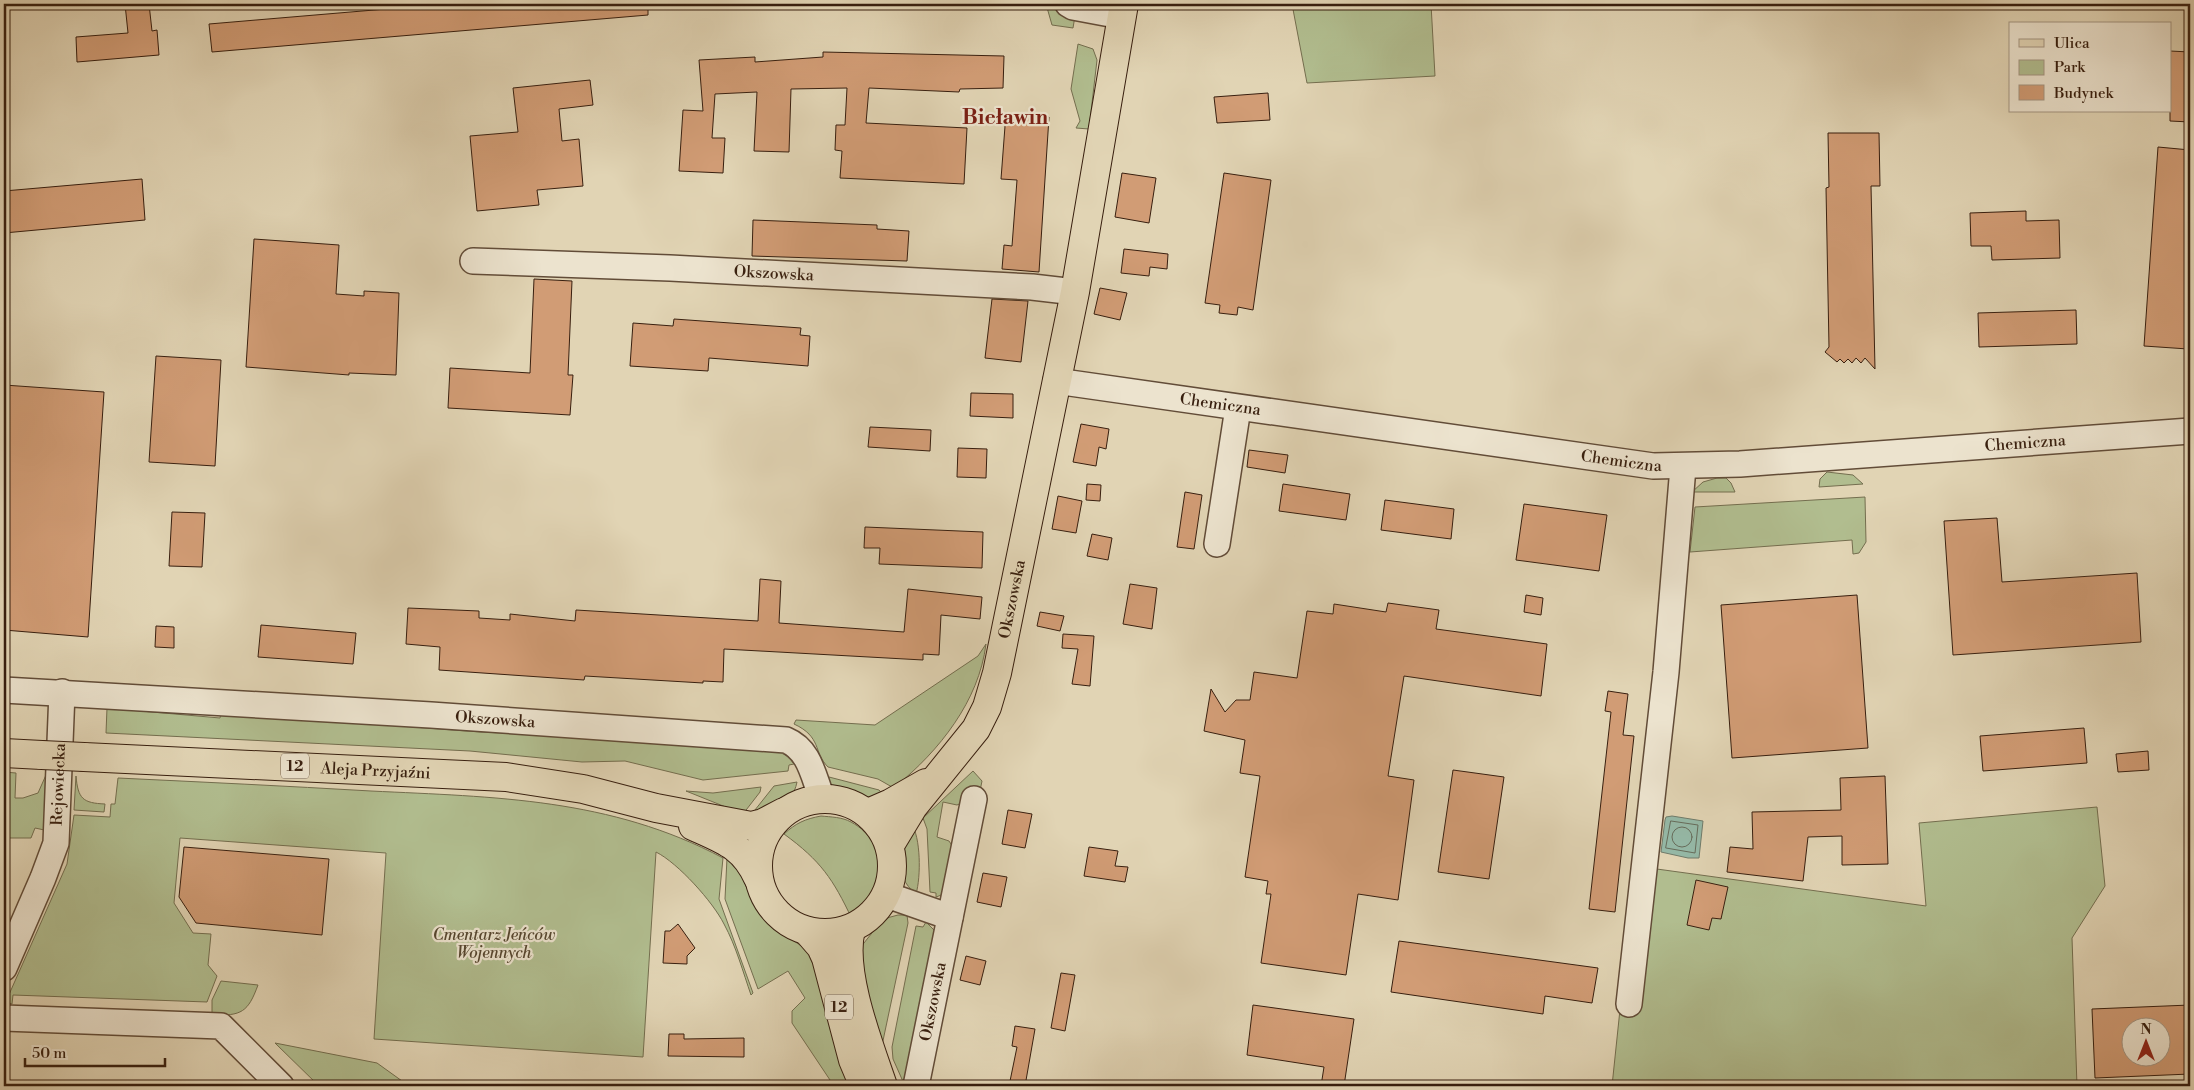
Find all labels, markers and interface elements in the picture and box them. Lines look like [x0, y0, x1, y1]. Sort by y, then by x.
legend [2009, 22, 2172, 112]
text: Ulica [2054, 34, 2090, 53]
text: Park [2054, 58, 2086, 77]
text: Budynek [2053, 84, 2115, 103]
district label: Bieławin [962, 105, 1048, 131]
street label: Okszowska [733, 261, 815, 286]
street label: Chemiczna [1179, 389, 1263, 420]
street label: Chemiczna [1984, 430, 2067, 456]
street label: Chemiczna [1580, 446, 1663, 476]
street label: Okszowska [994, 557, 1030, 641]
street label: Okszowska [454, 707, 537, 732]
street label: Rejowiecka [47, 742, 70, 826]
road number: 12 [281, 754, 309, 778]
street label: Aleja Przyjaźni [319, 758, 431, 783]
park label: Cmentarz Jeńców Wojennych [433, 925, 555, 963]
street label: Okszowska [915, 960, 951, 1043]
road number: 12 [825, 994, 853, 1020]
north arrow [2122, 1018, 2172, 1068]
text: N [2140, 1021, 2152, 1039]
scale bar [25, 1035, 165, 1067]
text: 50 m [32, 1044, 66, 1063]

